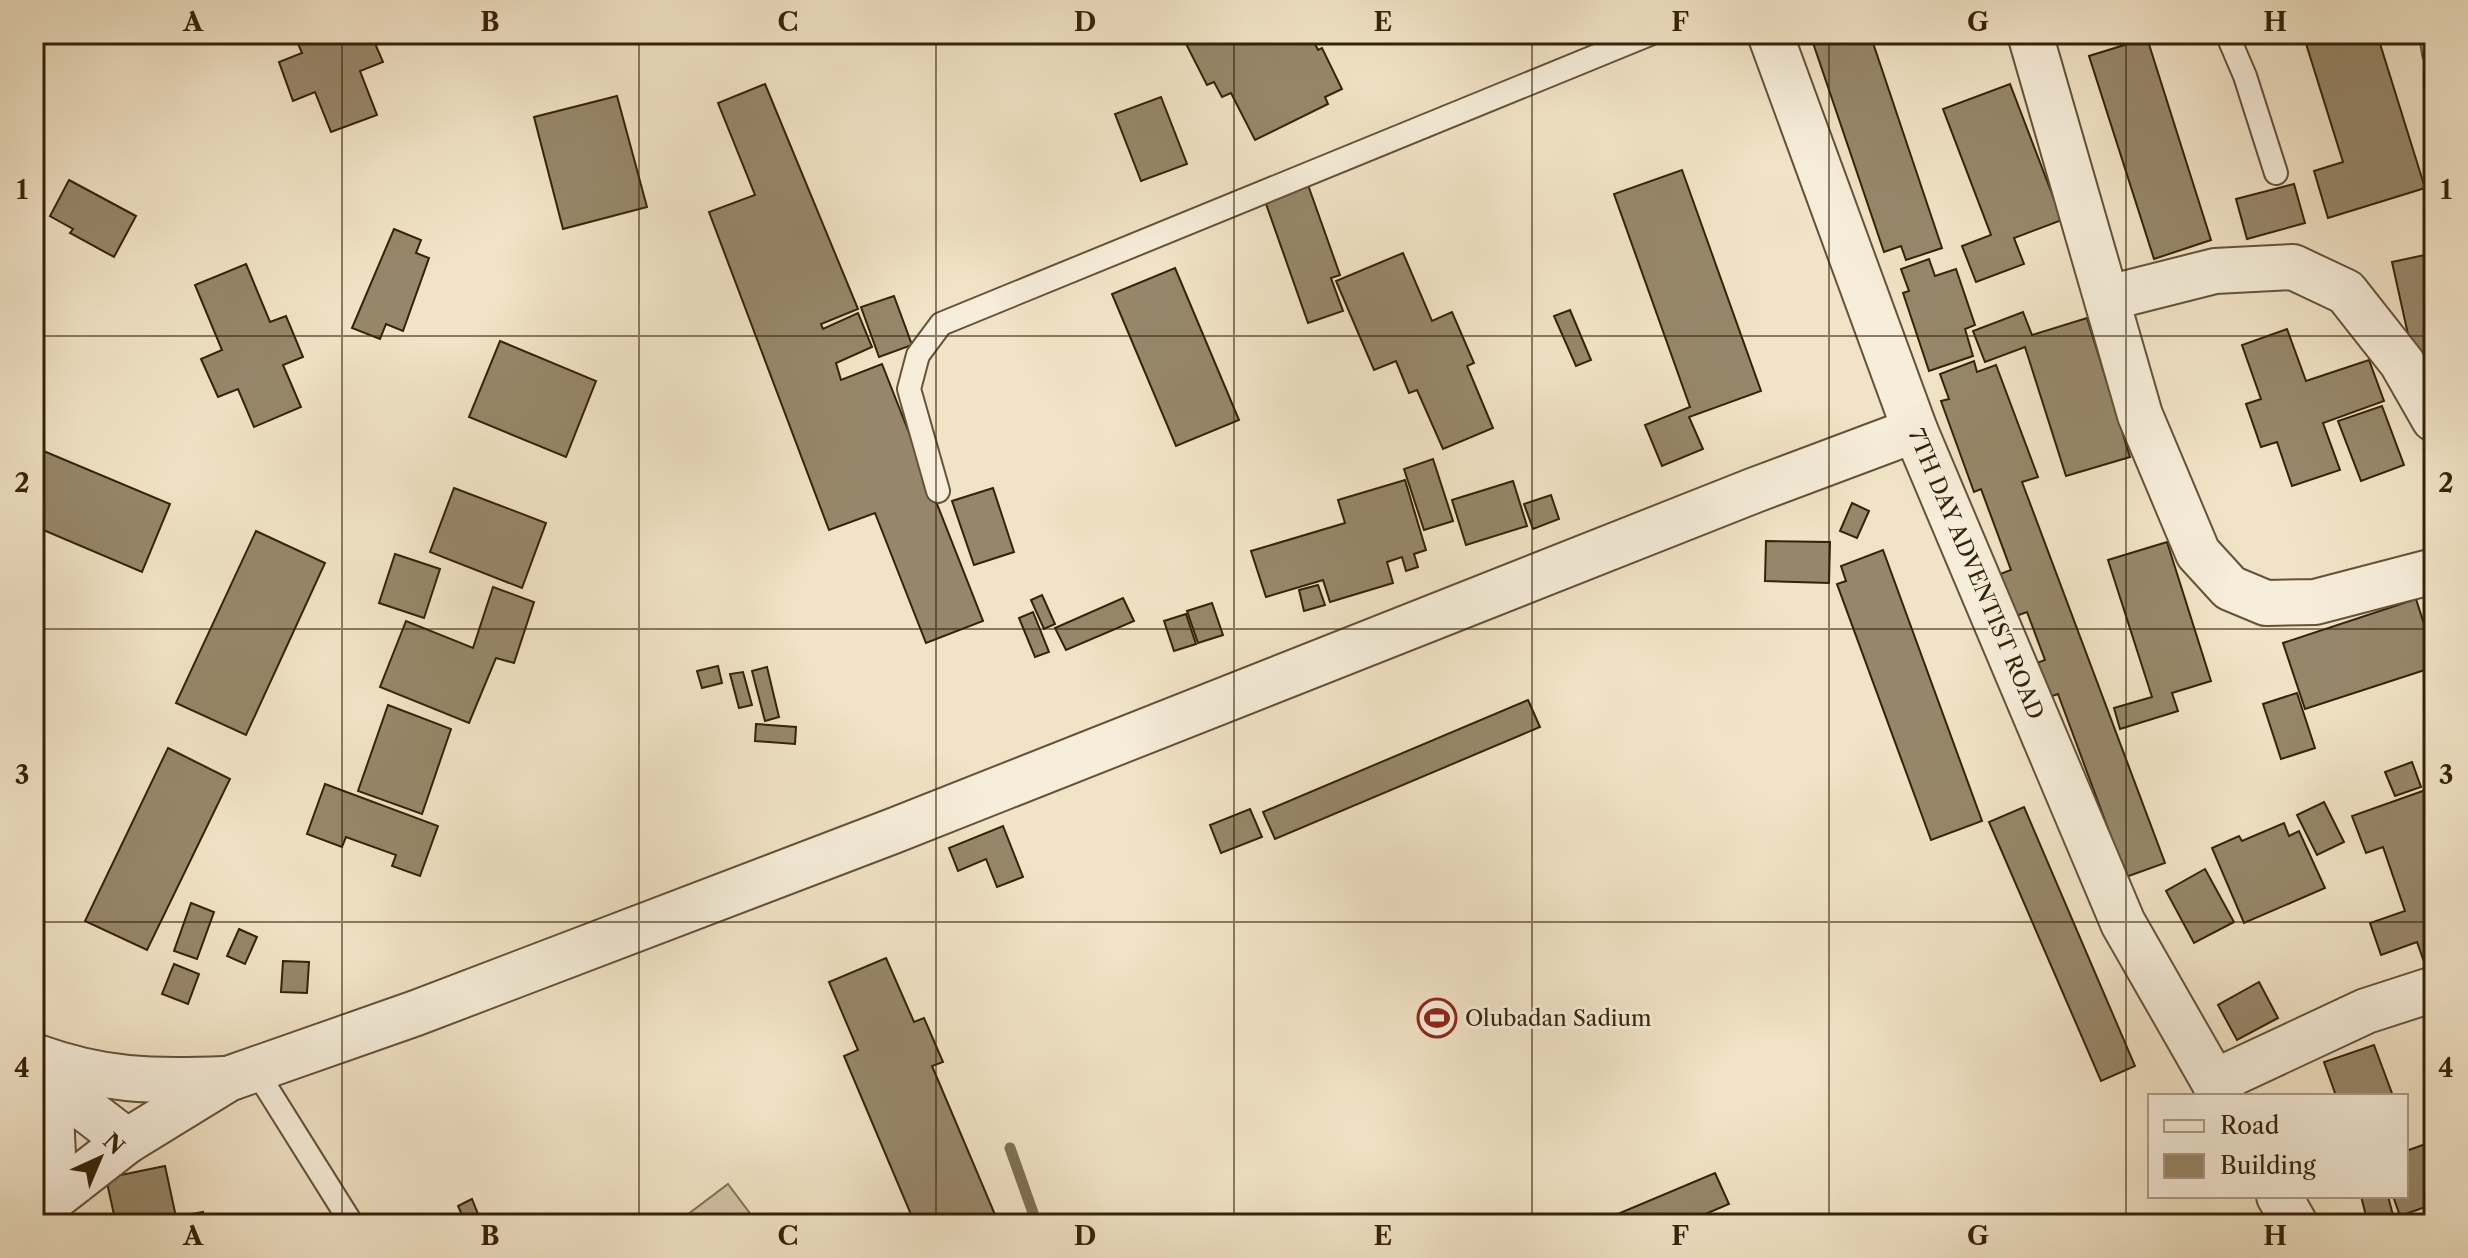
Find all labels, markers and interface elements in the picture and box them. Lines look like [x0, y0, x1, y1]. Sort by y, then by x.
text: A [182, 6, 204, 38]
text: B [480, 6, 500, 38]
text: C [778, 6, 798, 38]
text: D [1074, 6, 1096, 38]
text: E [1374, 6, 1392, 38]
text: F [1671, 6, 1689, 38]
text: G [1967, 6, 1989, 38]
text: H [2263, 6, 2287, 38]
text: 1 [16, 174, 28, 206]
text: 1 [2440, 174, 2452, 206]
street label: 7TH DAY ADVENTIST ROAD [1902, 425, 2050, 723]
text: 2 [14, 467, 30, 499]
text: 2 [2438, 467, 2454, 499]
text: 3 [15, 759, 29, 791]
text: 3 [2439, 759, 2453, 791]
sports icon: Olubadan Sadium [1416, 997, 1458, 1039]
place label: Olubadan Sadium [1465, 1005, 1652, 1032]
text: 4 [14, 1052, 30, 1084]
text: 4 [2438, 1052, 2454, 1084]
legend [2148, 1094, 2408, 1198]
text: Road [2220, 1111, 2280, 1140]
north arrow [60, 1118, 140, 1198]
text: N [97, 1128, 130, 1160]
text: Building [2220, 1151, 2316, 1180]
text: A [182, 1220, 204, 1252]
text: B [480, 1220, 500, 1252]
text: C [778, 1220, 798, 1252]
text: D [1074, 1220, 1096, 1252]
text: E [1374, 1220, 1392, 1252]
text: F [1671, 1220, 1689, 1252]
text: G [1967, 1220, 1989, 1252]
text: H [2263, 1220, 2287, 1252]

